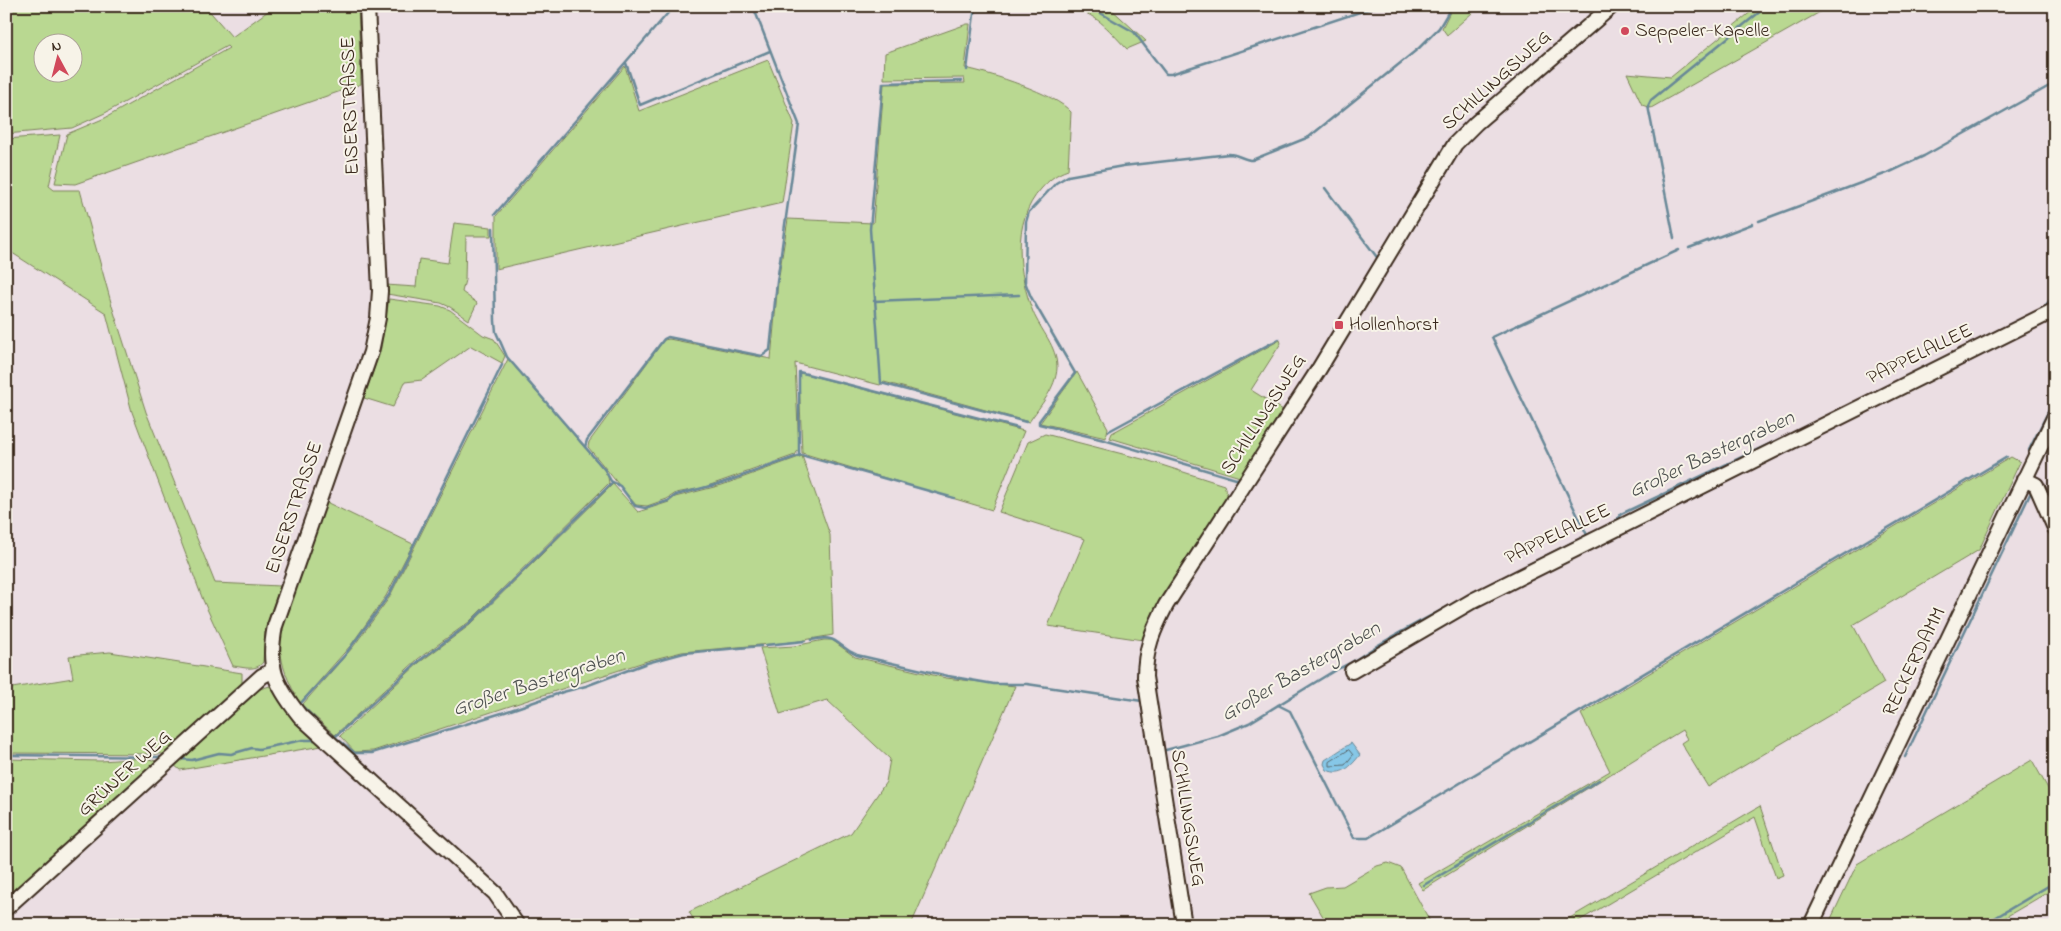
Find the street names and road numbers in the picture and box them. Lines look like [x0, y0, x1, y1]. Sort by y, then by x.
street label: SCHILLINGSWEG [1436, 24, 1558, 138]
street label: EISERSTRASSE [334, 36, 368, 176]
street label: PAPPELALLEE [1862, 317, 1978, 393]
street label: SCHILLINGSWEG [1214, 349, 1314, 481]
street label: EISERSTRASSE [259, 438, 331, 578]
street label: PAPPELALLEE [1500, 497, 1616, 573]
street label: RECKERDAMM [1876, 602, 1954, 722]
street label: GRÜNER WEG [71, 724, 179, 824]
street label: SCHILLINGSWEG [1162, 747, 1212, 889]

